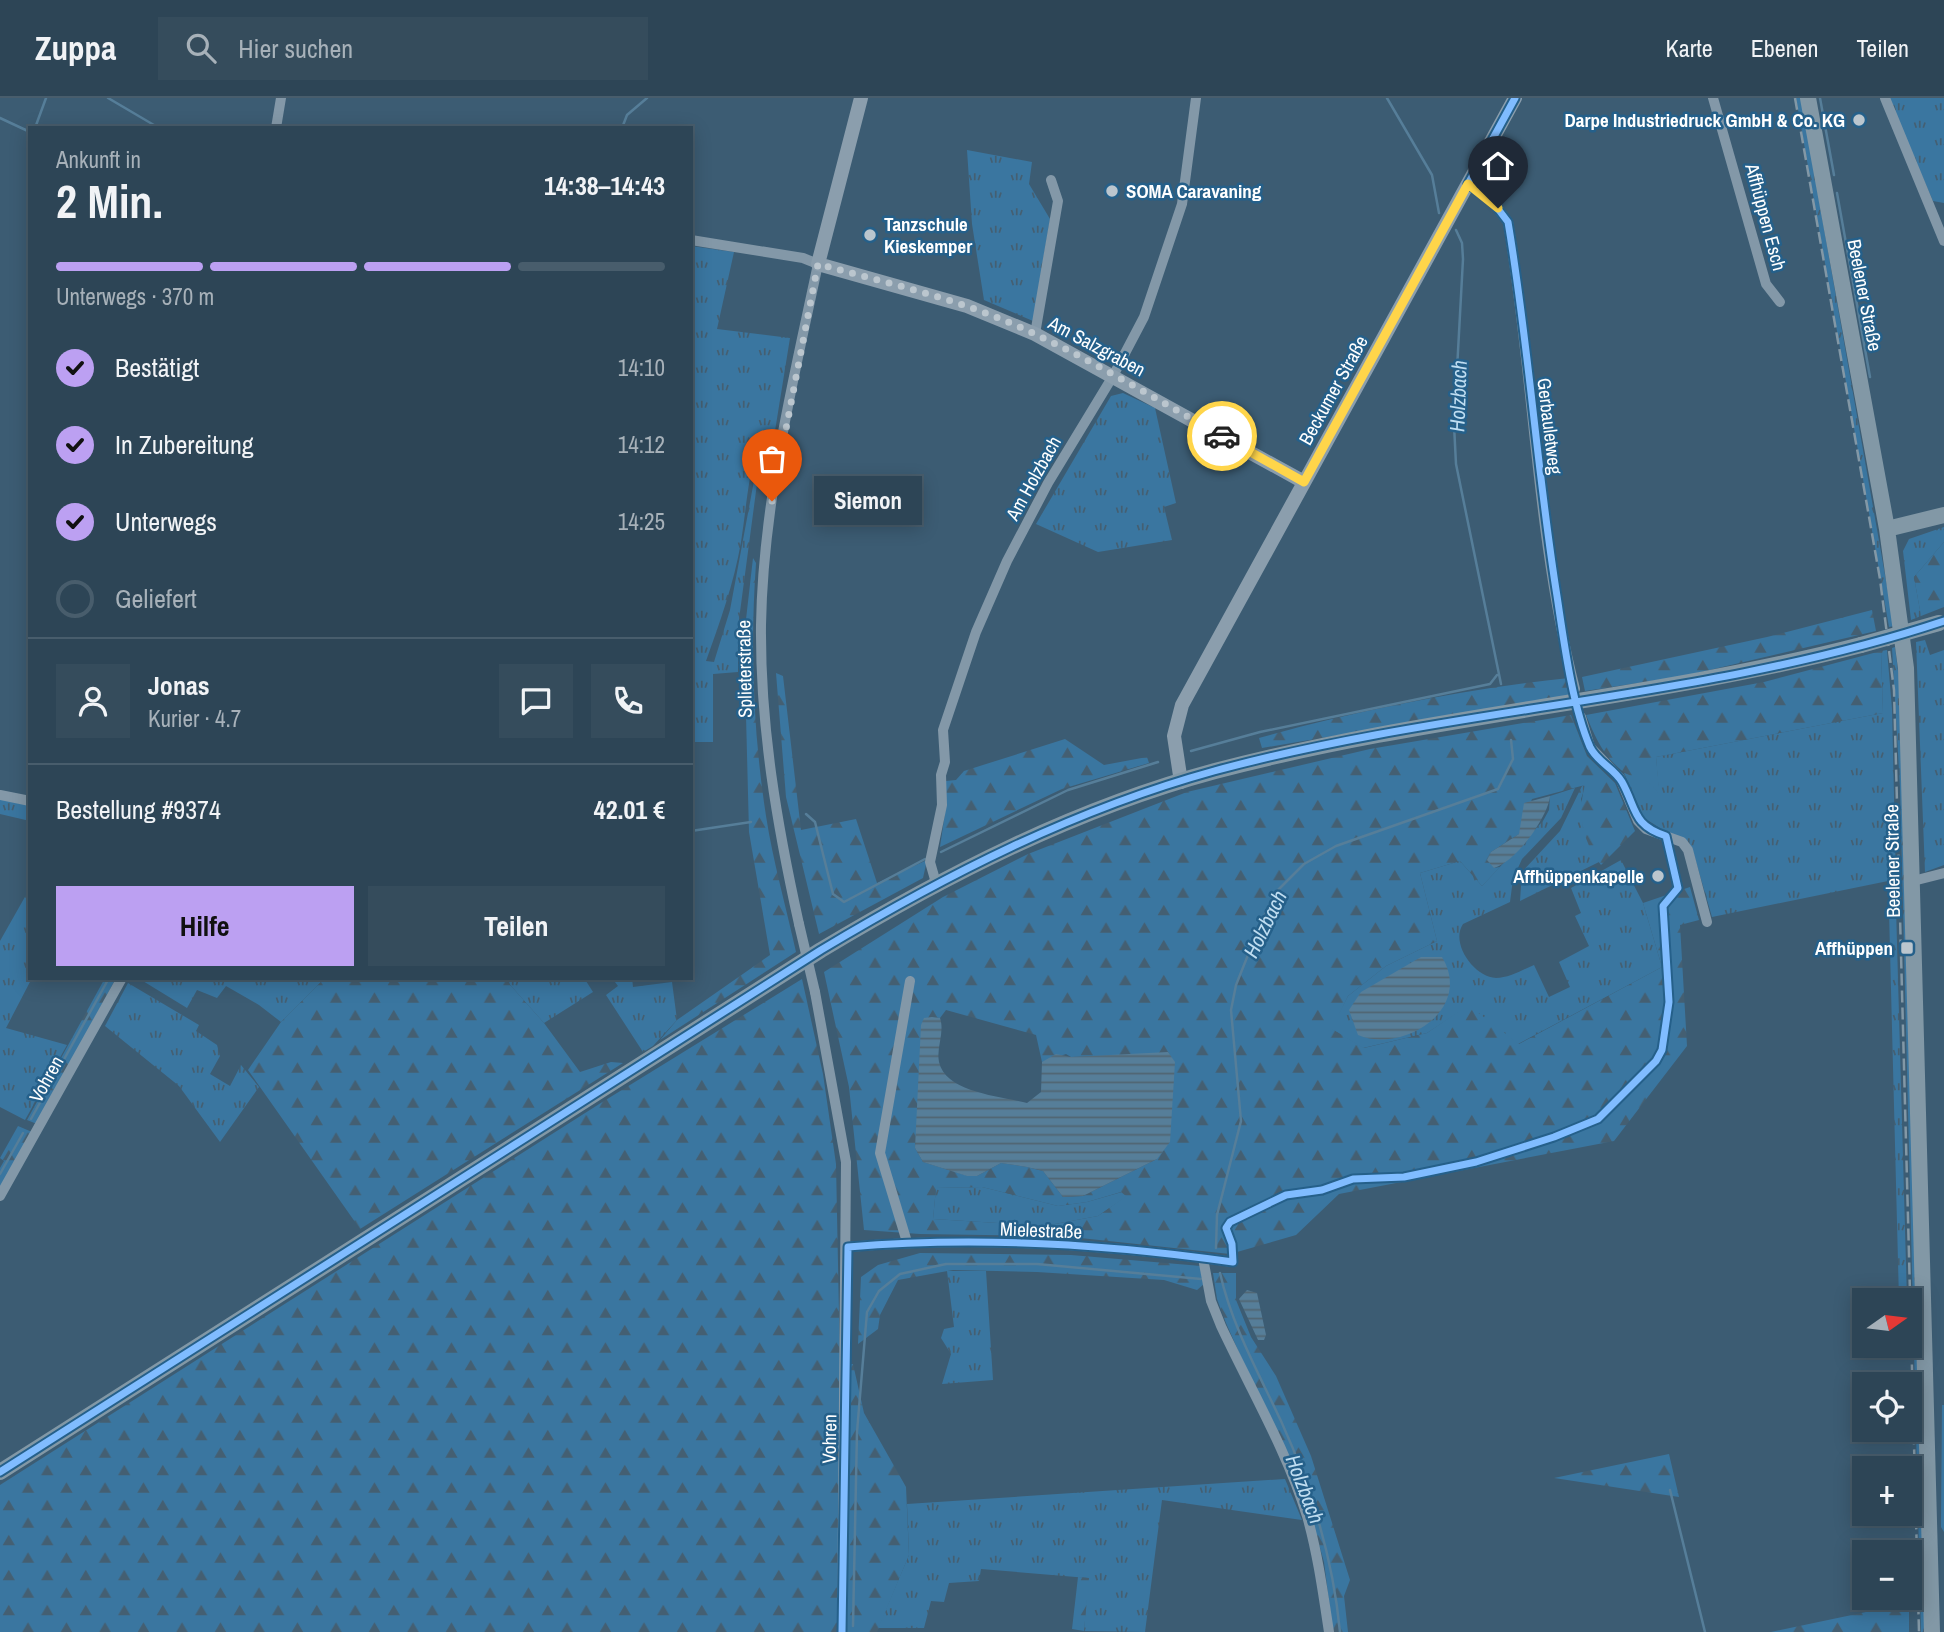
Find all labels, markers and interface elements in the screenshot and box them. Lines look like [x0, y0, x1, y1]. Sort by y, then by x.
search box [158, 17, 648, 80]
text: Zuppa [35, 26, 116, 70]
icon: search [182, 29, 220, 67]
text: Hier suchen [238, 31, 353, 66]
text: Karte [1666, 32, 1713, 64]
text: Ebenen [1751, 32, 1818, 64]
text: Teilen [1856, 32, 1909, 64]
place label: Darpe Industriedruck GmbH & Co. KG [1565, 107, 1845, 133]
marker: Darpe Industriedruck GmbH & Co. KG [1851, 112, 1867, 128]
pin [1468, 136, 1528, 208]
text: Ankunft in [56, 144, 141, 175]
icon: home [1479, 147, 1517, 185]
street label: Affhüppen Esch [1739, 160, 1793, 273]
text: 14:38–14:43 [544, 168, 665, 203]
text: 2 Min. [56, 170, 163, 232]
place label: SOMA Caravaning [1126, 178, 1262, 204]
marker: SOMA Caravaning [1104, 183, 1120, 199]
place label: Tanzschule Kieskemper [884, 211, 972, 259]
marker: Tanzschule Kieskemper [862, 227, 878, 243]
street label: Beelener Straße [1841, 237, 1889, 353]
text: Unterwegs · 370 m [56, 281, 214, 312]
street label: Am Salzgraben [1043, 309, 1150, 382]
street label: Beckumer Straße [1292, 331, 1374, 449]
icon: check [56, 349, 94, 387]
text: Bestätigt [115, 350, 199, 385]
text: 14:10 [618, 352, 665, 383]
water label: Holzbach [1442, 360, 1474, 432]
street label: Gerbauletweg [1531, 376, 1569, 476]
courier [1187, 401, 1257, 471]
icon: car [1203, 417, 1241, 455]
icon: check [56, 426, 94, 464]
text: In Zubereitung [115, 427, 254, 462]
text: 14:12 [618, 429, 665, 460]
pin [742, 429, 802, 501]
street label: Am Holzbach [999, 431, 1067, 526]
icon: bag [753, 440, 791, 478]
callout: Siemon [814, 476, 922, 526]
text: Siemon [834, 485, 902, 516]
icon: check [56, 503, 94, 541]
text: Unterwegs [115, 504, 217, 539]
text: 14:25 [618, 506, 665, 537]
text: Geliefert [115, 581, 197, 616]
street label: Splieterstraße [730, 620, 758, 718]
button: person [56, 664, 130, 738]
button: chat [499, 664, 573, 738]
button: phone [591, 664, 665, 738]
text: Jonas [148, 668, 210, 703]
text: Kurier · 4.7 [148, 703, 241, 734]
text: Bestellung #9374 [56, 792, 221, 827]
text: 42.01 € [594, 792, 665, 827]
street label: Beelener Straße [1878, 804, 1906, 918]
place label: Affhüppenkapelle [1513, 863, 1644, 889]
marker: Affhüppenkapelle [1650, 868, 1666, 884]
water label: Holzbach [1236, 885, 1294, 963]
button: Hilfe [56, 886, 354, 966]
button: Teilen [368, 886, 665, 966]
place label: Affhüppen [1815, 935, 1893, 961]
marker: Affhüppen [1899, 940, 1915, 956]
street label: Vohren [23, 1051, 69, 1107]
street label: Mielestraße [999, 1216, 1083, 1244]
north arrow [1852, 1288, 1922, 1358]
map controls [1852, 1288, 1922, 1610]
button: locate [1852, 1372, 1922, 1442]
street label: Vohren [816, 1414, 842, 1464]
water label: Holzbach [1279, 1450, 1331, 1528]
button: + [1852, 1456, 1922, 1526]
button: − [1852, 1540, 1922, 1610]

